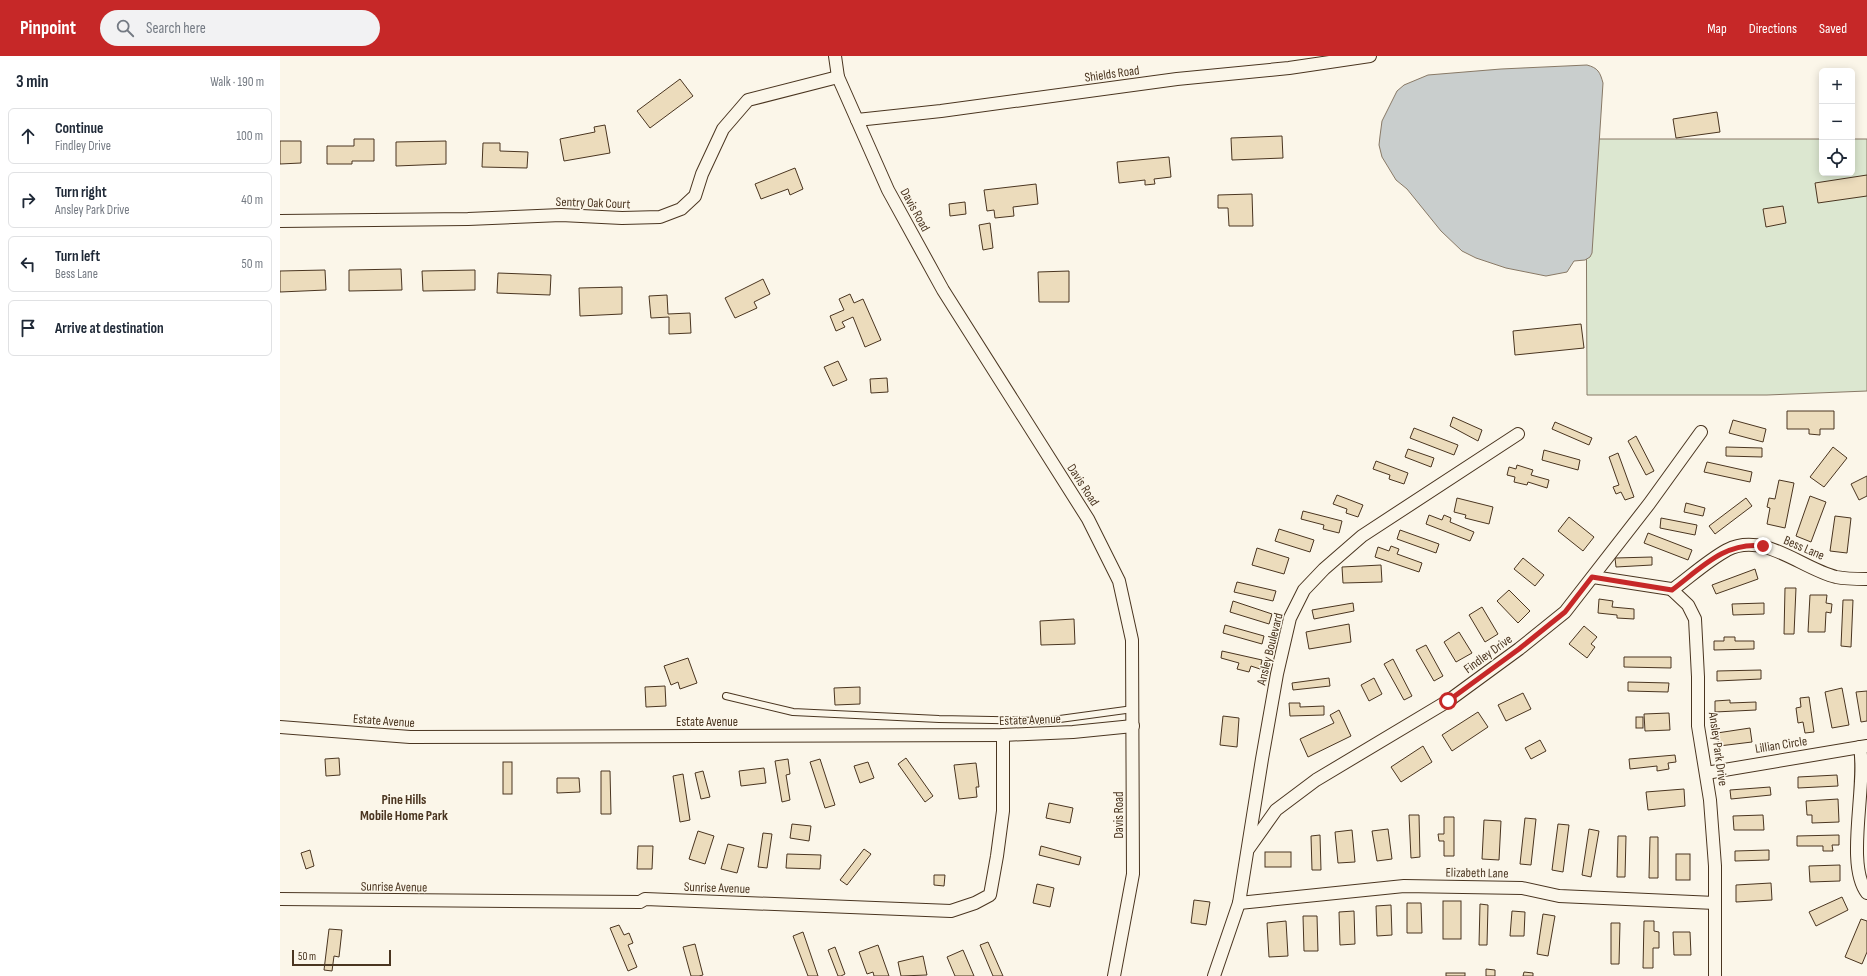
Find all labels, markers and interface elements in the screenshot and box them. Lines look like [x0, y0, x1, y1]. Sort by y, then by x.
search box [100, 10, 380, 46]
text: Pinpoint [20, 17, 76, 40]
icon: search [114, 17, 136, 39]
text: Search here [146, 19, 206, 38]
text: Map [1707, 20, 1727, 37]
text: Directions [1749, 20, 1797, 37]
text: Saved [1819, 20, 1847, 37]
street label: Shields Road [1084, 62, 1140, 86]
map controls [1819, 68, 1855, 176]
button: + [1819, 68, 1855, 104]
text: 3 min [16, 72, 49, 92]
text: Walk · 190 m [210, 74, 264, 90]
button: − [1819, 104, 1855, 140]
text: Continue [55, 119, 104, 138]
icon: ahead [17, 125, 39, 147]
text: 100 m [236, 128, 263, 144]
text: Findley Drive [55, 138, 111, 154]
button: locate [1819, 140, 1855, 176]
text: Turn right [55, 183, 107, 202]
street label: Davis Road [897, 186, 933, 234]
icon: right [17, 189, 39, 211]
text: 40 m [241, 192, 263, 208]
street label: Sentry Oak Court [555, 194, 631, 212]
text: Ansley Park Drive [55, 202, 129, 218]
text: Turn left [55, 247, 100, 266]
icon: left [17, 253, 39, 275]
text: 50 m [242, 256, 263, 272]
text: Bess Lane [55, 266, 98, 282]
icon: arrive [17, 317, 39, 339]
text: Arrive at destination [55, 319, 164, 338]
street label: Davis Road [1063, 461, 1103, 509]
street label: Bess Lane [1781, 532, 1827, 564]
route end [1754, 537, 1772, 555]
street label: Ansley Boulevard [1253, 611, 1287, 688]
street label: Findley Drive [1461, 631, 1515, 677]
route start [1439, 692, 1457, 710]
street label: Ansley Park Drive [1705, 710, 1731, 787]
street label: Estate Avenue [353, 711, 415, 731]
street label: Estate Avenue [999, 711, 1061, 729]
street label: Estate Avenue [676, 714, 738, 730]
street label: Lillian Circle [1754, 733, 1808, 757]
district label: Pine Hills Mobile Home Park [360, 791, 448, 824]
street label: Davis Road [1111, 791, 1127, 839]
street label: Elizabeth Lane [1445, 864, 1509, 882]
street label: Sunrise Avenue [361, 878, 427, 896]
street label: Sunrise Avenue [684, 879, 750, 897]
scale bar [292, 948, 391, 967]
text: 50 m [298, 950, 316, 963]

